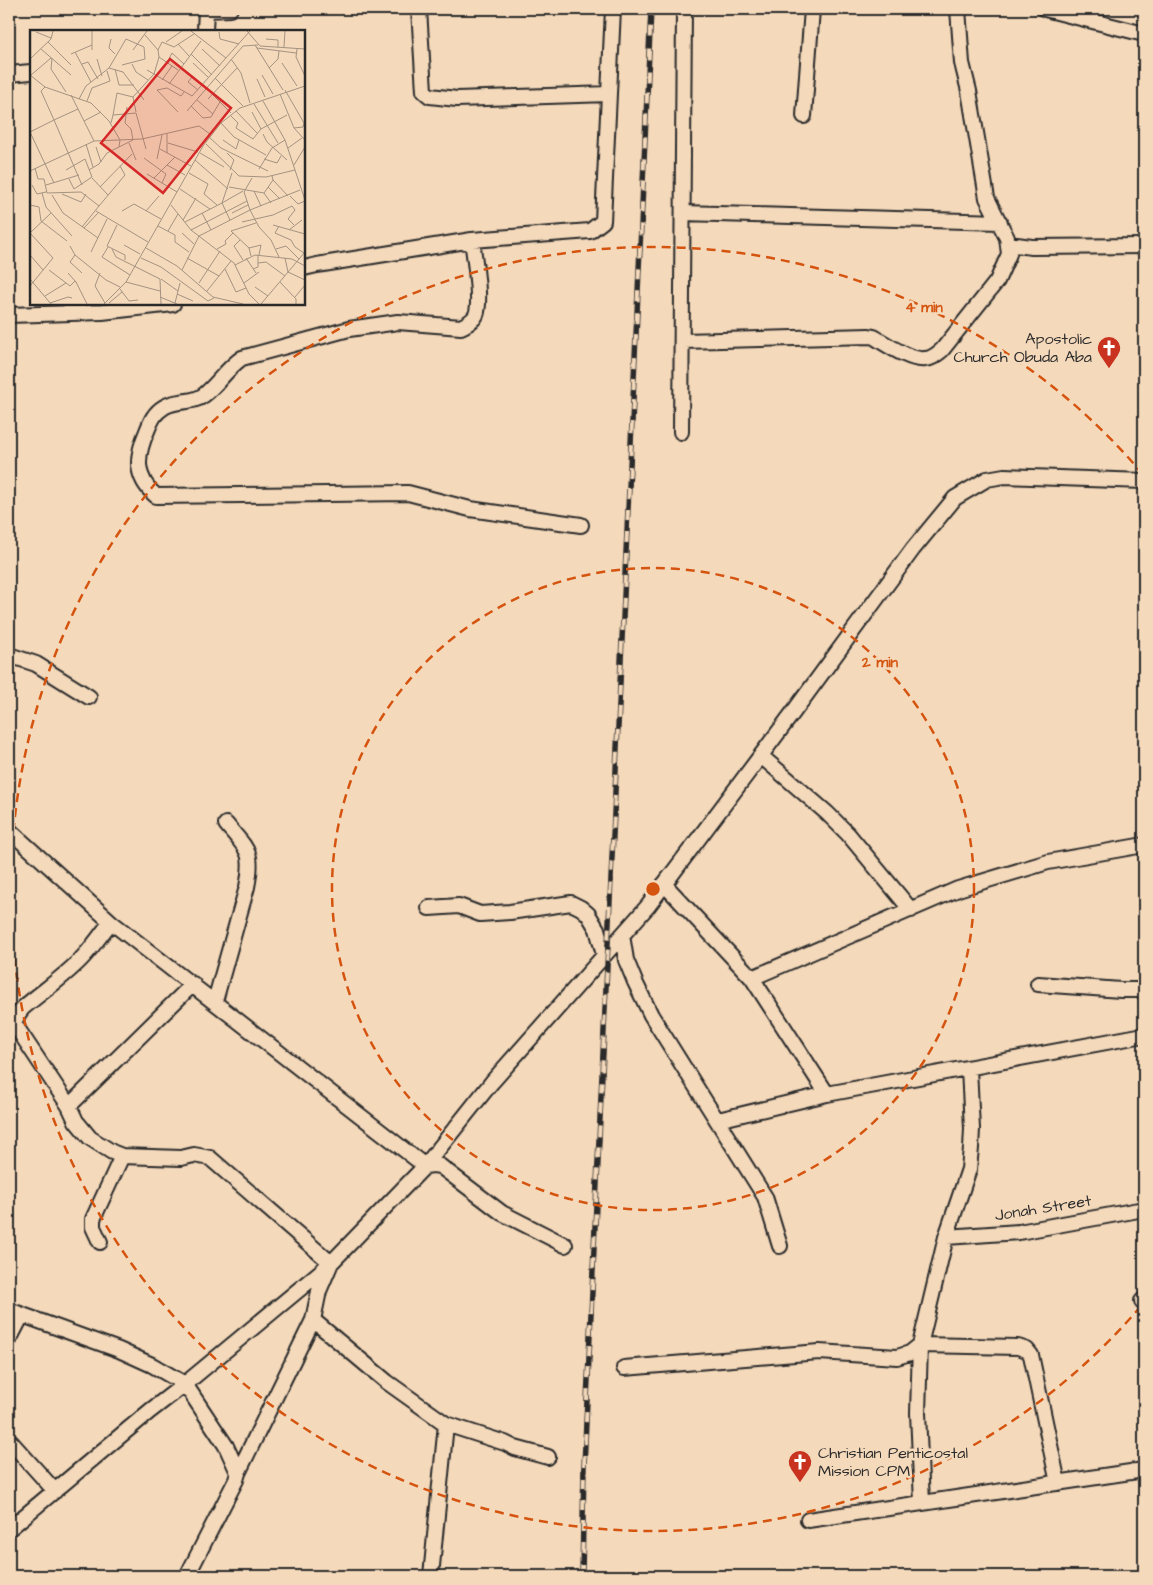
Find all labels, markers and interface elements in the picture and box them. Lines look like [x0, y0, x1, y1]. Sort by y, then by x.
inset map [30, 30, 305, 305]
text: 4 min [905, 297, 943, 318]
place label: Apostolic Church Obuda Aba [953, 328, 1092, 368]
church icon: Apostolic Church Obuda Aba [1096, 335, 1122, 369]
text: 2 min [861, 652, 899, 673]
centre of rings [644, 880, 662, 898]
street label: Jonah Street [993, 1189, 1093, 1226]
place label: Christian Penticostal Mission CPM [818, 1442, 968, 1482]
church icon: Christian Penticostal Mission CPM [787, 1449, 813, 1483]

